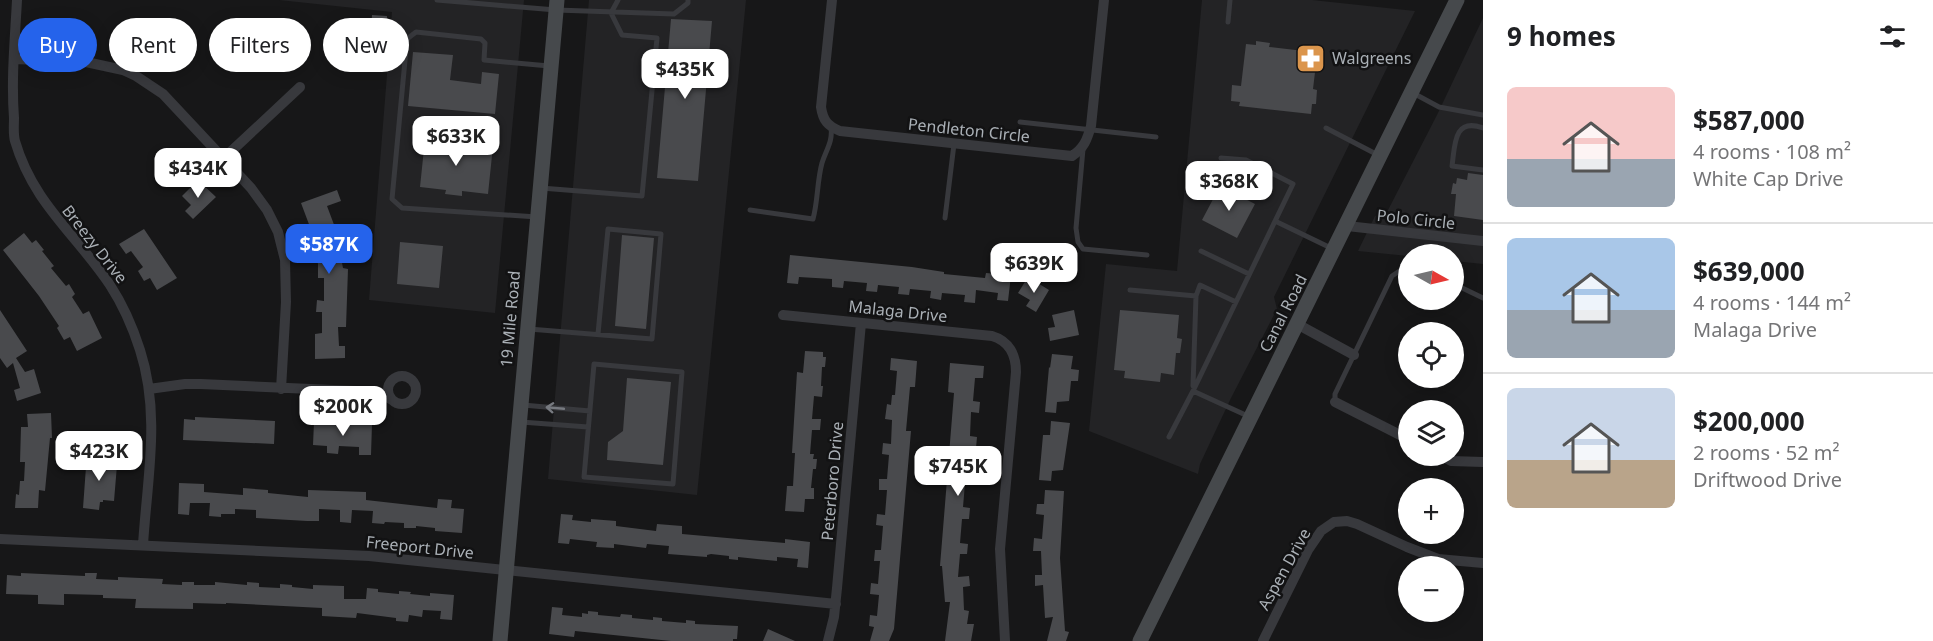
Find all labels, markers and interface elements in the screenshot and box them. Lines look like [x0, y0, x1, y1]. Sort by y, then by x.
chip: Buy [18, 18, 97, 72]
chip: Rent [109, 18, 197, 72]
chip: Filters [209, 18, 311, 72]
chip: New [323, 18, 409, 72]
text: 9 homes [1507, 18, 1616, 54]
icon: filters [1876, 20, 1909, 53]
pharmacy icon: Walgreens [1295, 42, 1327, 74]
place label: Walgreens [1332, 47, 1411, 69]
pin: $435K [643, 49, 727, 100]
text: $435K [655, 55, 715, 82]
text: $587,000 [1693, 102, 1805, 138]
icon: home [1555, 111, 1627, 183]
street label: Pendleton Circle [907, 113, 1031, 147]
pin: $633K [414, 116, 498, 167]
text: $633K [426, 122, 486, 149]
text: 4 rooms · 108 m² [1693, 138, 1851, 165]
pin: $434K [156, 148, 240, 199]
text: $434K [168, 154, 228, 181]
pin: $368K [1187, 161, 1271, 212]
text: White Cap Drive [1693, 165, 1844, 192]
text: $368K [1199, 167, 1259, 194]
street label: Breezy Drive [57, 200, 133, 288]
street label: Polo Circle [1376, 204, 1456, 234]
pin: $587K [287, 224, 371, 275]
text: $587K [299, 230, 359, 257]
pin: $639K [992, 243, 1076, 294]
north arrow [1398, 244, 1464, 310]
map controls [1398, 244, 1464, 622]
text: $639K [1004, 249, 1064, 276]
text: $639,000 [1693, 253, 1805, 289]
icon: home [1555, 262, 1627, 334]
street label: 19 Mile Road [495, 270, 525, 368]
street label: Canal Road [1254, 270, 1312, 356]
text: 4 rooms · 144 m² [1693, 289, 1851, 316]
street label: Malaga Drive [848, 295, 948, 327]
text: Malaga Drive [1693, 316, 1817, 343]
button: locate [1398, 322, 1464, 388]
pin: $200K [301, 386, 385, 437]
text: $200K [313, 392, 373, 419]
button: layers [1398, 400, 1464, 466]
one-way arrow [546, 402, 566, 413]
text: $200,000 [1693, 403, 1805, 439]
icon: home [1555, 412, 1627, 484]
street label: Peterboro Drive [816, 421, 848, 541]
pin: $423K [57, 431, 141, 482]
text: $423K [69, 437, 129, 464]
text: 2 rooms · 52 m² [1693, 439, 1840, 466]
pin: $745K [916, 446, 1000, 497]
text: $745K [928, 452, 988, 479]
text: Driftwood Drive [1693, 466, 1842, 493]
button: + [1398, 478, 1464, 544]
street label: Aspen Drive [1252, 524, 1316, 614]
street label: Freeport Drive [365, 530, 475, 564]
button: − [1398, 556, 1464, 622]

